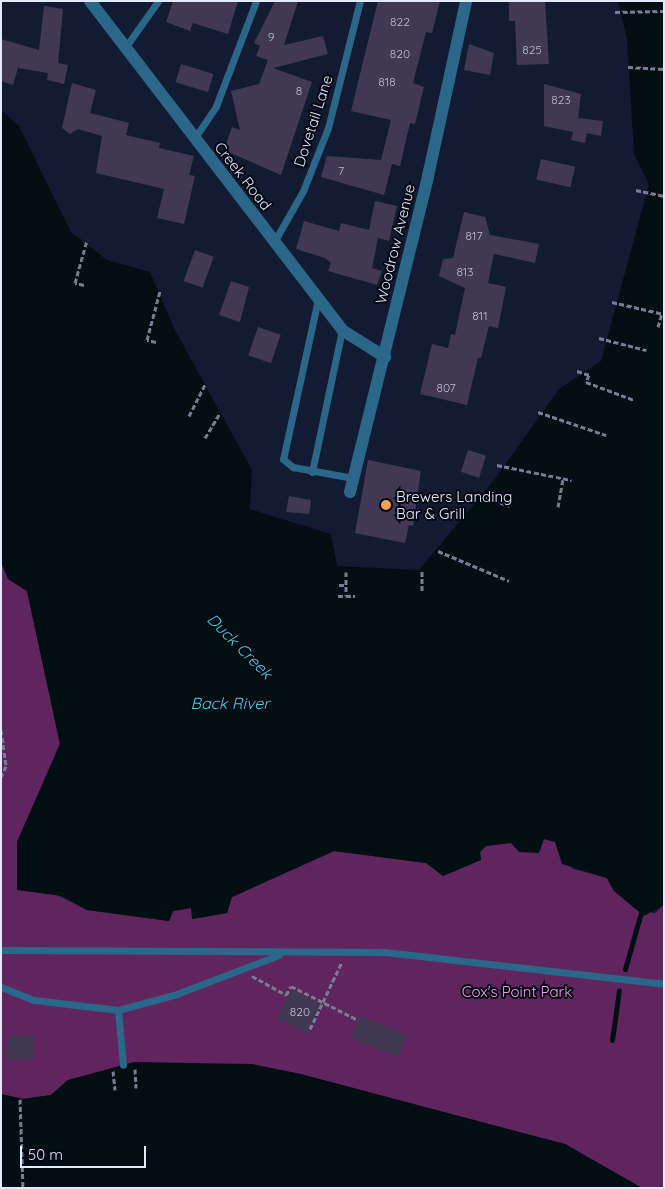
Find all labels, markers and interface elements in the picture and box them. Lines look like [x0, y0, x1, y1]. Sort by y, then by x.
house number: 822 [390, 15, 410, 29]
house number: 9 [268, 30, 274, 44]
house number: 825 [522, 43, 542, 57]
house number: 820 [390, 47, 410, 61]
street label: Dovetail Lane [290, 73, 336, 169]
house number: 818 [378, 75, 396, 89]
house number: 8 [296, 84, 302, 98]
house number: 823 [551, 93, 571, 107]
street label: Creek Road [211, 138, 275, 214]
house number: 7 [338, 164, 344, 178]
street label: Woodrow Avenue [371, 182, 419, 306]
house number: 817 [465, 229, 483, 243]
house number: 813 [456, 265, 474, 279]
house number: 811 [472, 309, 488, 323]
house number: 807 [436, 381, 456, 395]
place label: Brewers Landing Bar & Grill [396, 487, 512, 522]
marker: Brewers Landing Bar & Grill [380, 499, 392, 511]
water label: Duck Creek [203, 609, 277, 683]
water label: Back River [190, 693, 270, 713]
park label: Cox's Point Park [462, 983, 572, 1001]
house number: 820 [290, 1005, 310, 1019]
scale bar [22, 1136, 149, 1168]
text: 50 m [28, 1145, 63, 1164]

